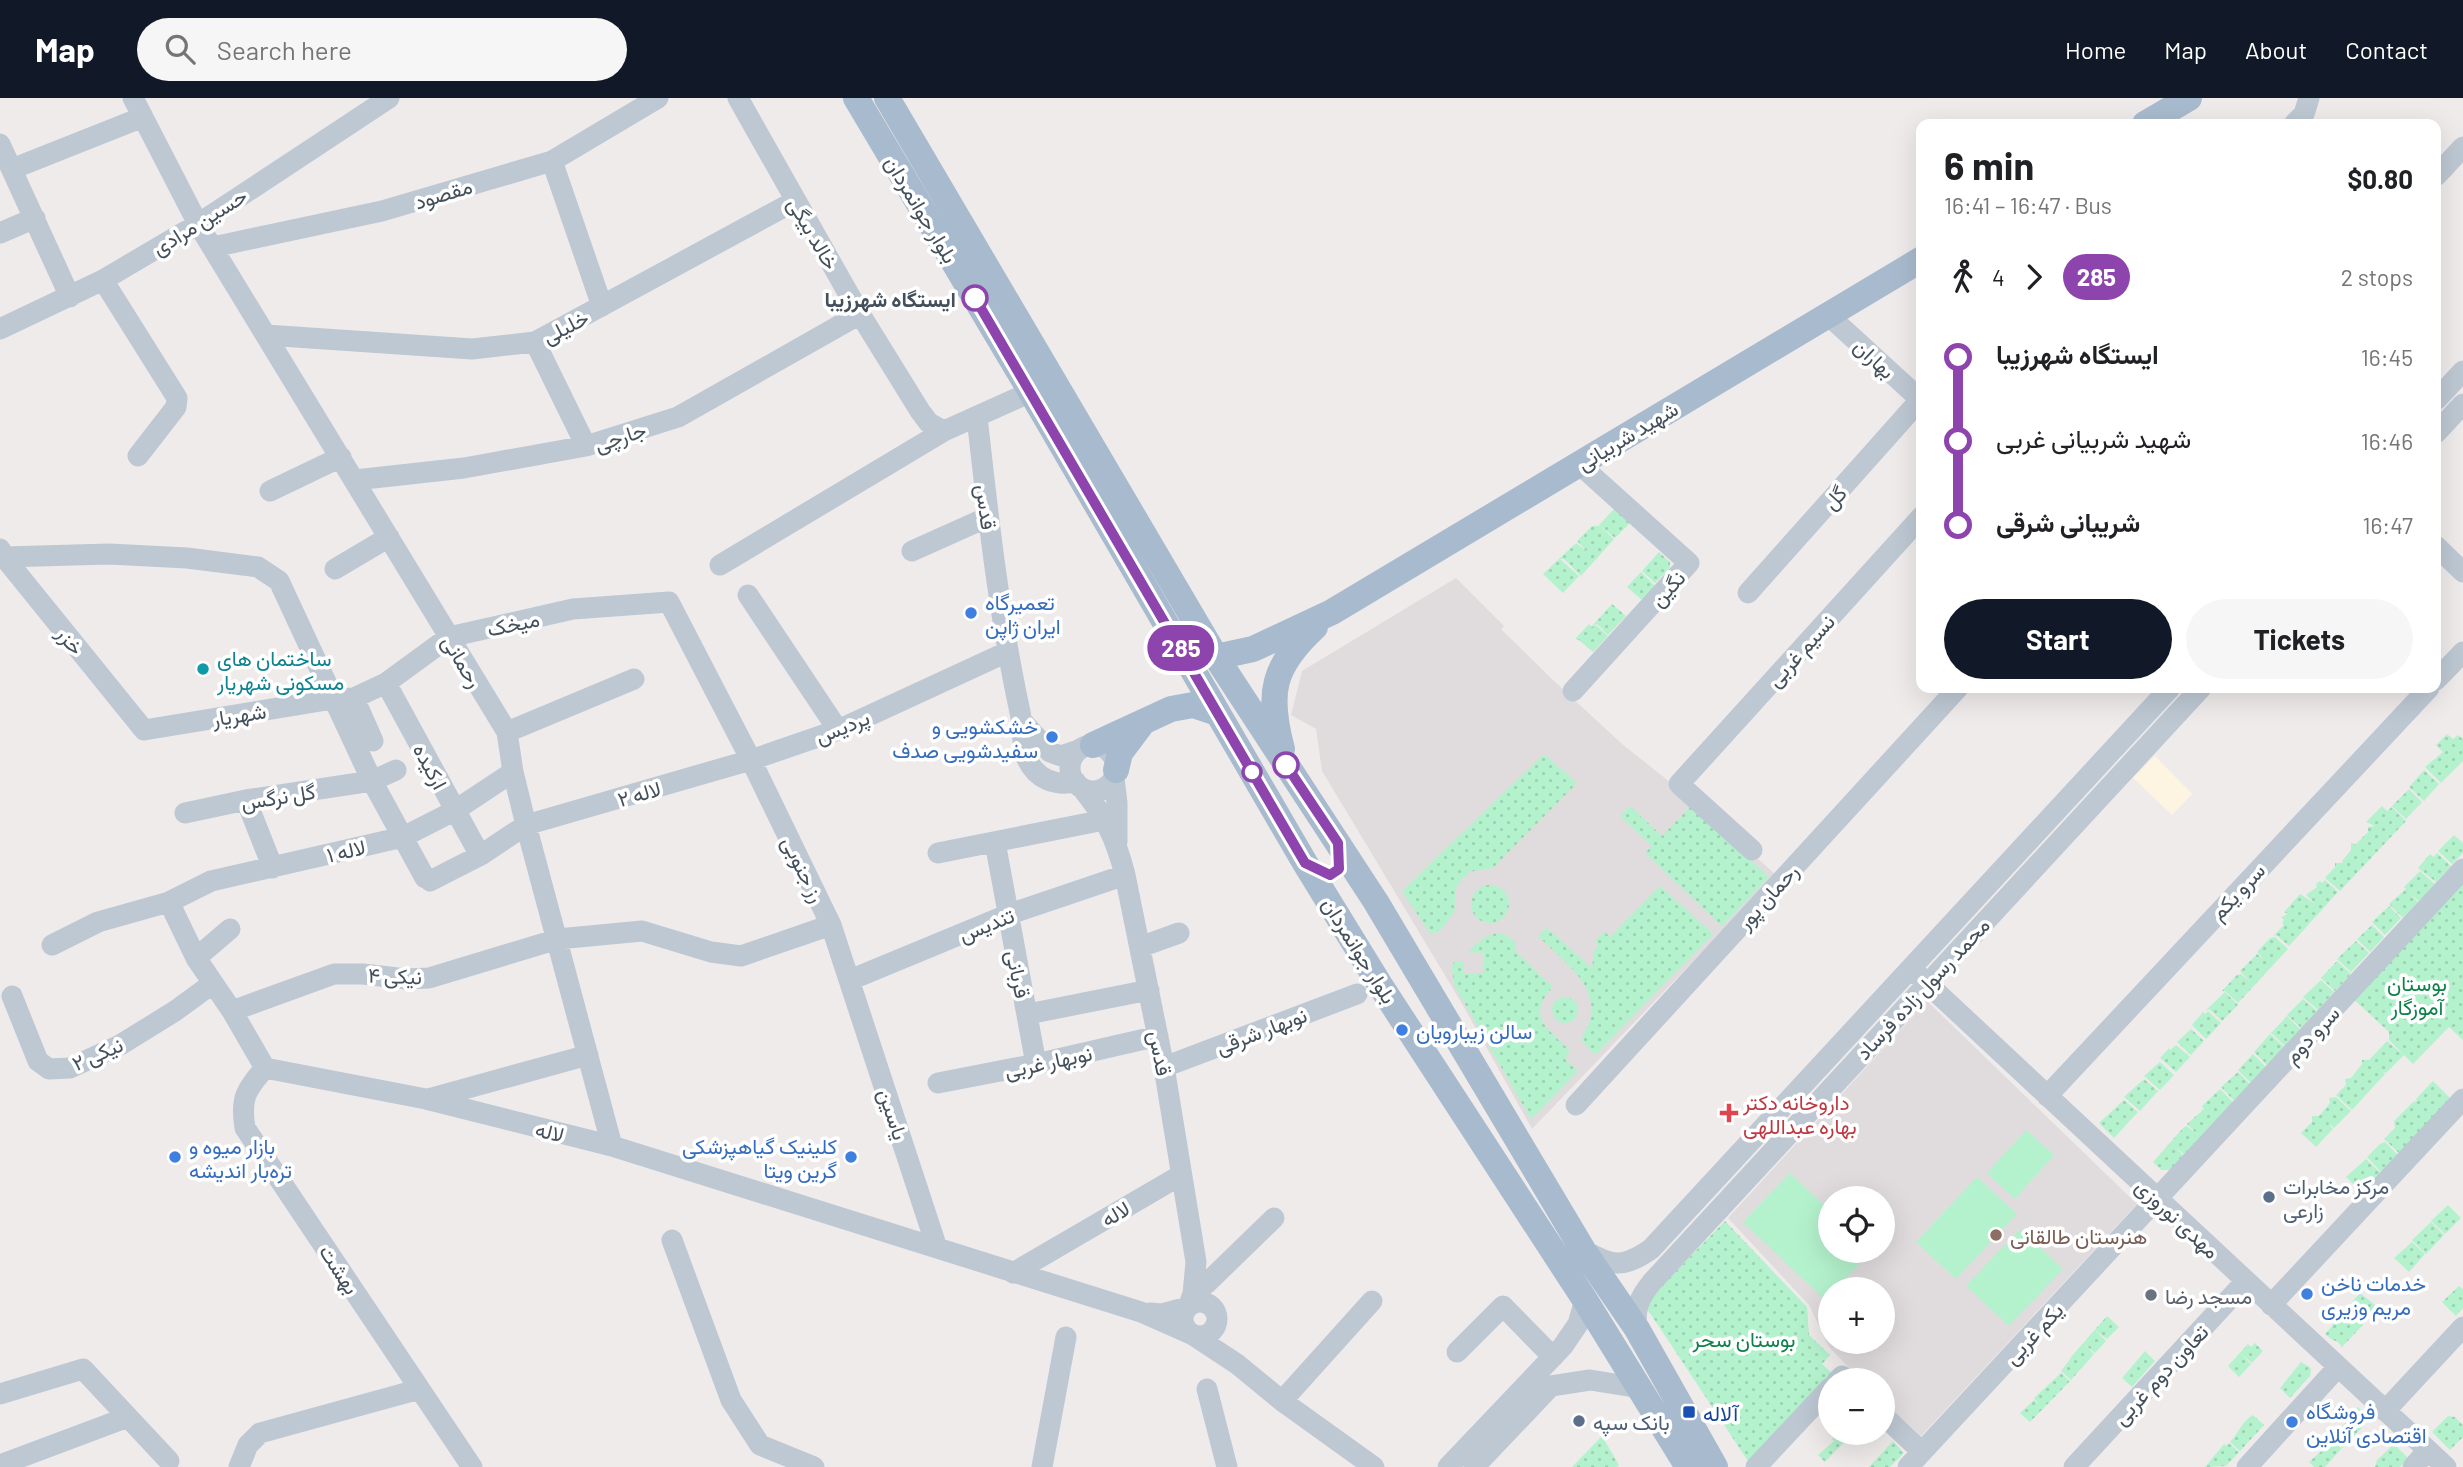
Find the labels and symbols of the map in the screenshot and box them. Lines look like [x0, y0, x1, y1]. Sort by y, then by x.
street label: بلوار جوانمردان [879, 151, 964, 268]
street label: مقصود [411, 172, 475, 216]
street label: حسین مرادی [147, 182, 252, 262]
street label: خالد بیگی [783, 192, 845, 274]
marker: ایستگاه شهرزیبا [962, 285, 988, 311]
place label: ایستگاه شهرزیبا [825, 286, 956, 313]
street label: خلیلی [538, 304, 593, 349]
street label: بهاران [1848, 333, 1901, 385]
street label: شهید شربیانی [1572, 395, 1683, 477]
street label: جارچی [591, 416, 650, 459]
street label: گل [1817, 480, 1852, 515]
street label: قدس [971, 483, 1002, 531]
street label: نگین [1644, 565, 1690, 612]
place label: تعمیرگاه ایران ژاپن [985, 589, 1061, 641]
street label: میخک [485, 605, 542, 642]
marker: تعمیرگاه ایران ژاپن [963, 605, 979, 621]
street label: نسیم غربی [1761, 609, 1841, 694]
street label: خزر [50, 620, 90, 660]
line badge: 285 [1141, 625, 1221, 671]
street label: رحمانی [436, 630, 488, 693]
place label: ساختمان های مسکونی شهریار [216, 645, 344, 696]
marker: ساختمان های مسکونی شهریار [195, 661, 211, 677]
street label: شهریار [209, 697, 268, 733]
street label: پردیس [811, 704, 874, 751]
place label: خشکشویی و سفیدشویی صدف [892, 713, 1038, 764]
marker: خشکشویی و سفیدشویی صدف [1044, 729, 1060, 745]
street label: ارکیده [407, 739, 453, 794]
unlabelled marker [1273, 752, 1299, 778]
unlabelled marker [1242, 762, 1262, 782]
street label: لاله ۲ [614, 775, 664, 811]
street label: گل نرگس [239, 778, 317, 816]
street label: رز جنوبی [776, 832, 831, 907]
street label: لاله ۱ [324, 833, 368, 867]
street label: سرو یکم [2205, 857, 2272, 927]
street label: رحمان پور [1730, 858, 1805, 937]
street label: بلوار جوانمردان [1316, 892, 1402, 1009]
street label: تندیس [955, 902, 1018, 947]
street label: محمد رسول زاده فرساد [1850, 912, 1996, 1065]
street label: قربانی [1000, 948, 1036, 1001]
street label: نیکی ۴ [367, 962, 423, 989]
park label: بوستان آموزگار [2387, 970, 2447, 1021]
street label: سرو دوم [2278, 1000, 2346, 1070]
street label: نوبهار شرقی [1212, 1001, 1311, 1061]
place label: سالن زیبارویان [1416, 1018, 1532, 1045]
marker: سالن زیبارویان [1394, 1022, 1410, 1038]
street label: قدس [1143, 1028, 1178, 1078]
street label: نیکی ۲ [68, 1031, 127, 1076]
street label: نوبهار غربی [1002, 1040, 1095, 1084]
street label: یاسین [873, 1085, 914, 1143]
place label: داروخانه دکتر بهاره عبداللهی [1742, 1089, 1857, 1140]
marker: داروخانه دکتر بهاره عبداللهی [1721, 1105, 1737, 1121]
street label: لاله [533, 1115, 567, 1147]
place label: بازار میوه و تره‌بار اندیشه [189, 1133, 292, 1184]
place label: کلینیک گیاهپزشکی گرین ویتا [682, 1133, 837, 1184]
marker: بازار میوه و تره‌بار اندیشه [167, 1149, 183, 1165]
marker: کلینیک گیاهپزشکی گرین ویتا [843, 1149, 859, 1165]
street label: مهدی نوروزی [2130, 1173, 2225, 1265]
place label: مرکز مخابرات زارعی [2283, 1173, 2389, 1224]
marker: مرکز مخابرات زارعی [2261, 1189, 2277, 1205]
street label: لاله [1096, 1195, 1134, 1231]
place label: هنرستان طالقانی [2010, 1223, 2147, 1250]
marker: هنرستان طالقانی [1988, 1227, 2004, 1243]
street label: بهشت [313, 1240, 365, 1300]
place label: خدمات ناخن مریم وزیری [2321, 1270, 2426, 1322]
place label: مسجد رضا [2165, 1283, 2252, 1310]
marker: خدمات ناخن مریم وزیری [2299, 1286, 2315, 1302]
marker: مسجد رضا [2143, 1287, 2159, 1303]
street label: یکم غربی [1998, 1297, 2070, 1371]
street label: تعاون دوم غربی [2107, 1319, 2215, 1431]
park label: بوستان سحر [1691, 1326, 1796, 1353]
place label: فروشگاه اقتصادی آنلاین [2306, 1398, 2427, 1448]
place label: آلاله [1703, 1400, 1740, 1425]
marker: آلاله [1681, 1404, 1697, 1420]
place label: بانک سپه [1593, 1409, 1670, 1437]
marker: بانک سپه [1571, 1413, 1587, 1429]
marker: فروشگاه اقتصادی آنلاین [2284, 1414, 2300, 1430]

